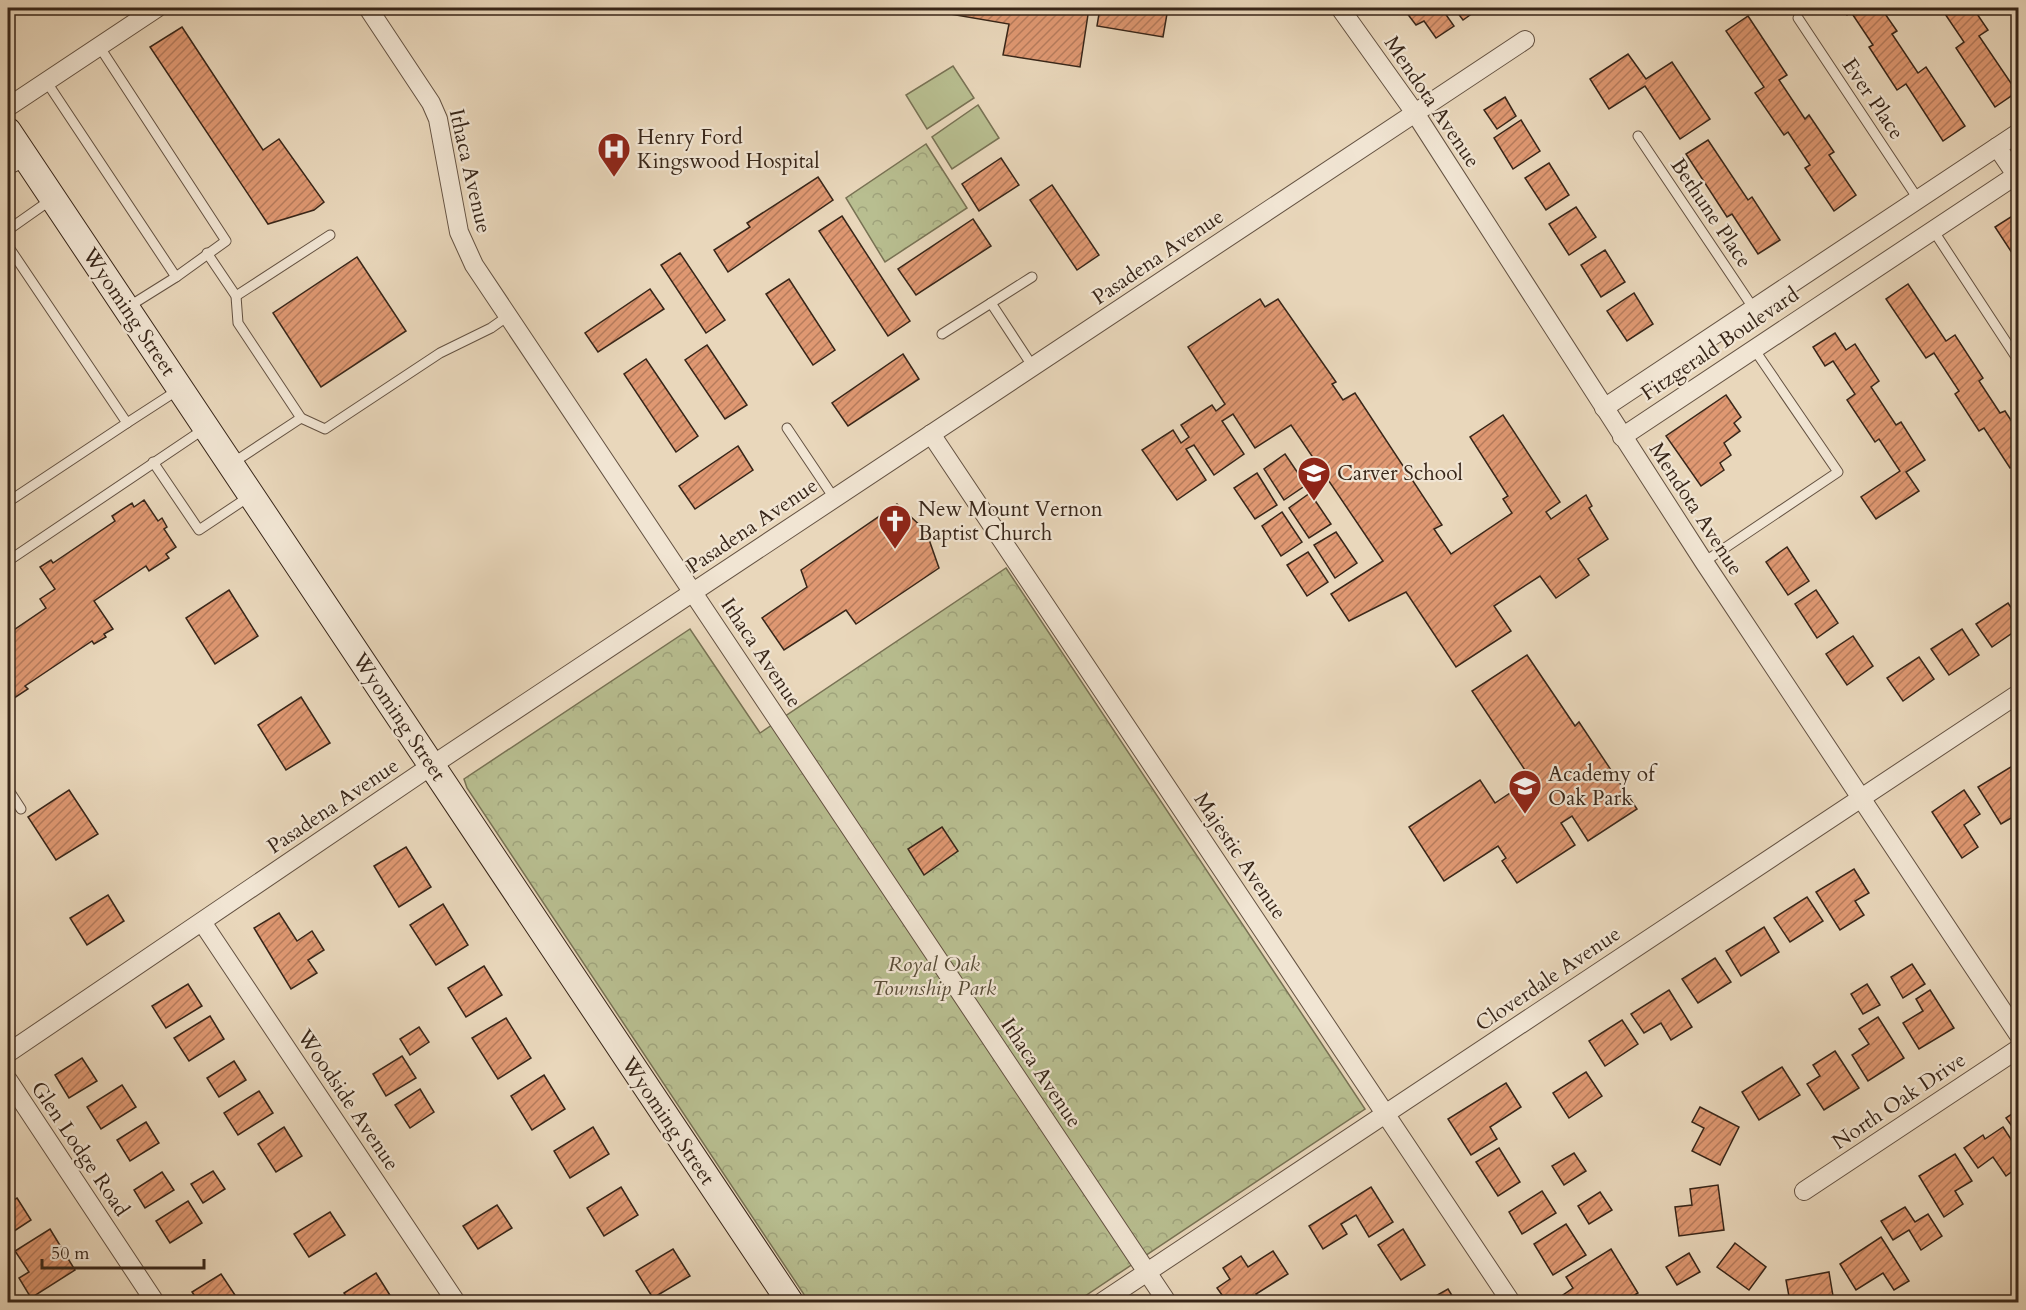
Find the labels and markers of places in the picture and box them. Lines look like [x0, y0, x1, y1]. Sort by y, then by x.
place label: Henry Ford Kingswood Hospital [637, 123, 820, 176]
hospital icon: Henry Ford Kingswood Hospital [596, 131, 632, 178]
school or university icon: Carver School [1296, 455, 1332, 502]
place label: Carver School [1337, 459, 1463, 488]
place label: New Mount Vernon Baptist Church [918, 495, 1103, 548]
church icon: New Mount Vernon Baptist Church [877, 503, 913, 550]
place label: Academy of Oak Park [1548, 760, 1658, 813]
school or university icon: Academy of Oak Park [1507, 768, 1543, 815]

